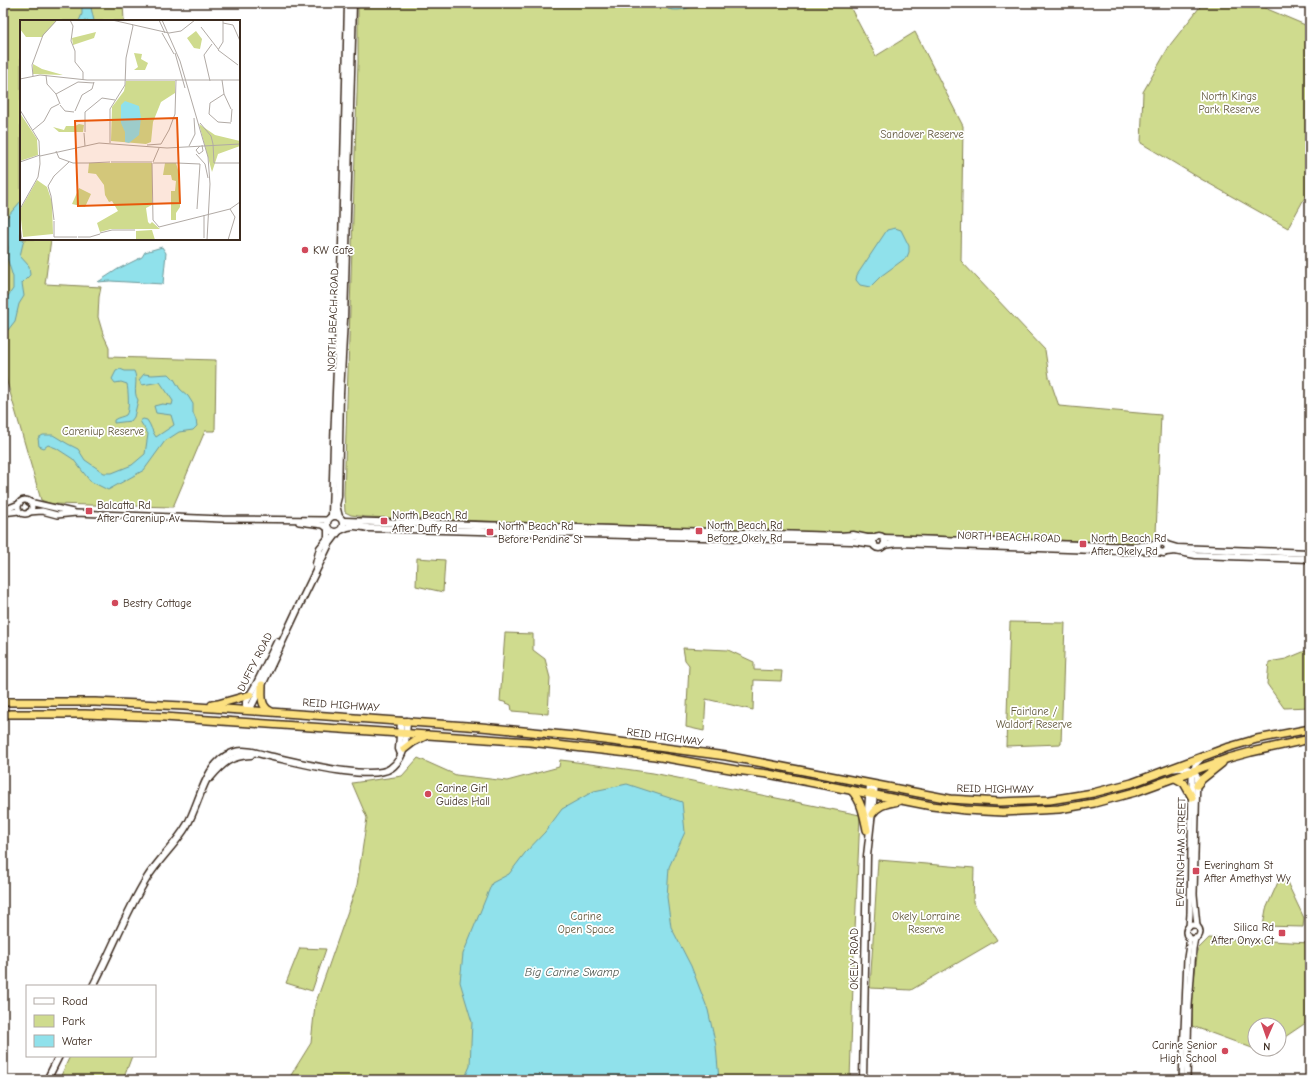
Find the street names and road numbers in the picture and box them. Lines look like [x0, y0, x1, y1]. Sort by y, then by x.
street label: NORTH BEACH ROAD [325, 268, 341, 372]
street label: NORTH BEACH ROAD [957, 529, 1061, 545]
street label: DUFFY ROAD [235, 630, 275, 694]
street label: REID HIGHWAY [302, 696, 380, 714]
street label: REID HIGHWAY [626, 725, 705, 749]
street label: REID HIGHWAY [956, 782, 1034, 796]
street label: EVERINGHAM STREET [1174, 797, 1188, 907]
street label: OKELY ROAD [848, 928, 861, 990]

